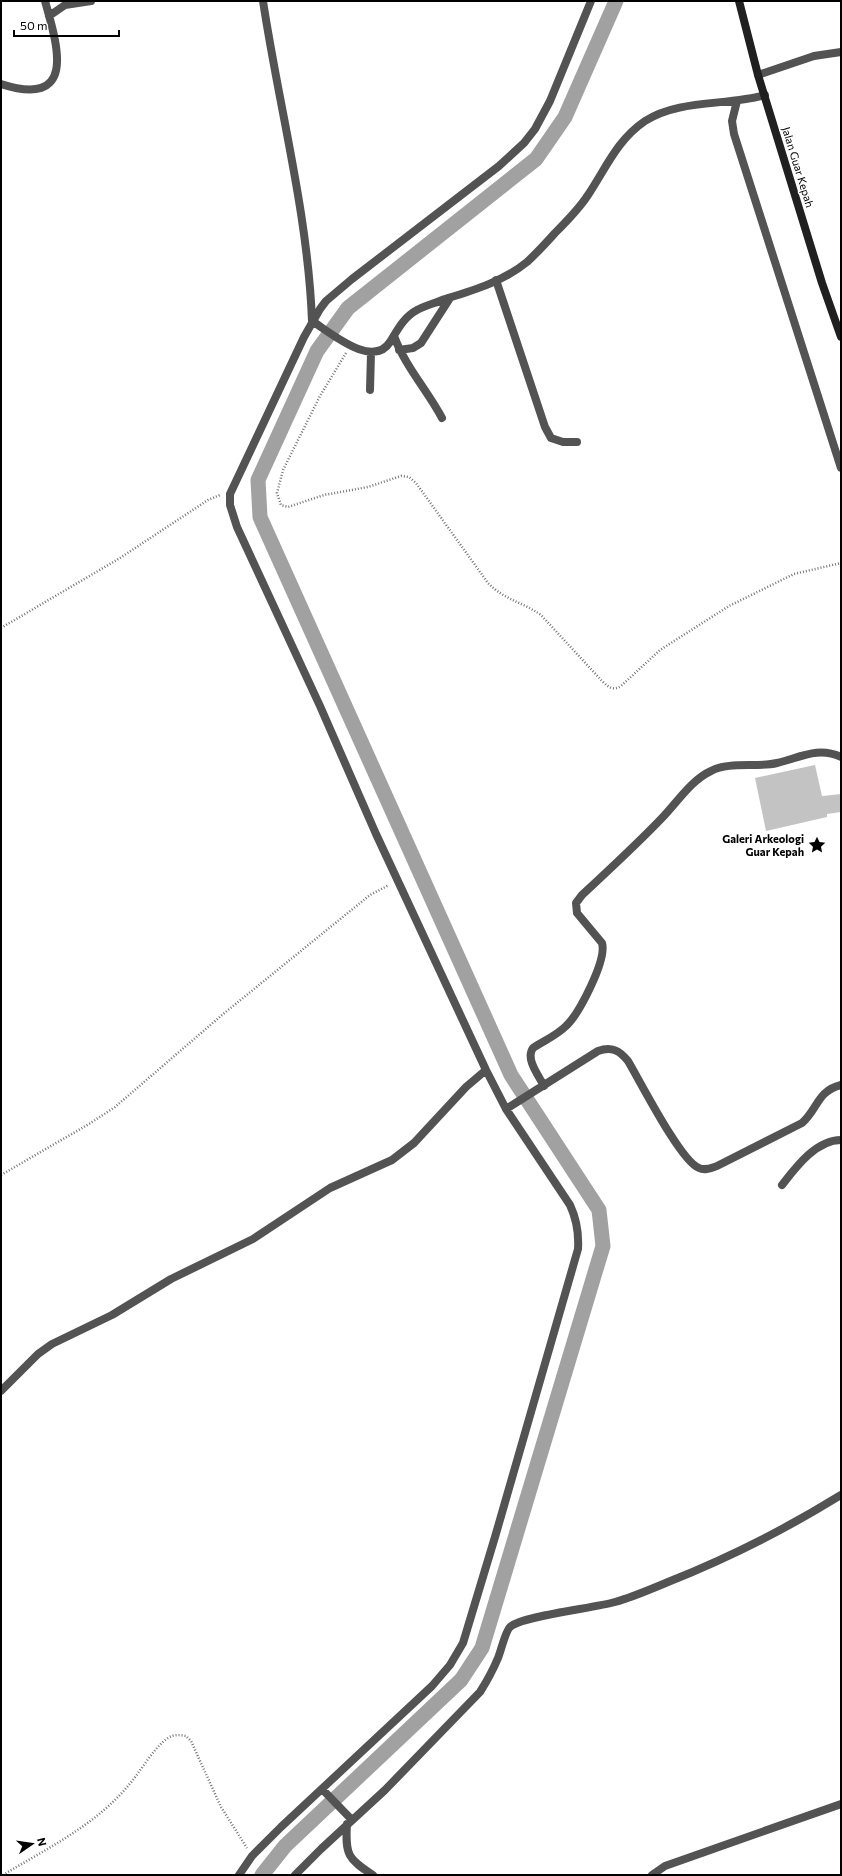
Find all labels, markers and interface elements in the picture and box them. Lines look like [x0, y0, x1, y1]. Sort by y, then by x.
scale bar [14, 12, 119, 38]
text: 50 m [20, 18, 48, 32]
street label: Jalan Guar Kepah [779, 125, 817, 209]
place label: Galeri Arkeologi Guar Kepah [722, 832, 804, 858]
place icon: Galeri Arkeologi Guar Kepah [807, 835, 827, 855]
north arrow [12, 1824, 52, 1864]
text: N [35, 1836, 49, 1847]

